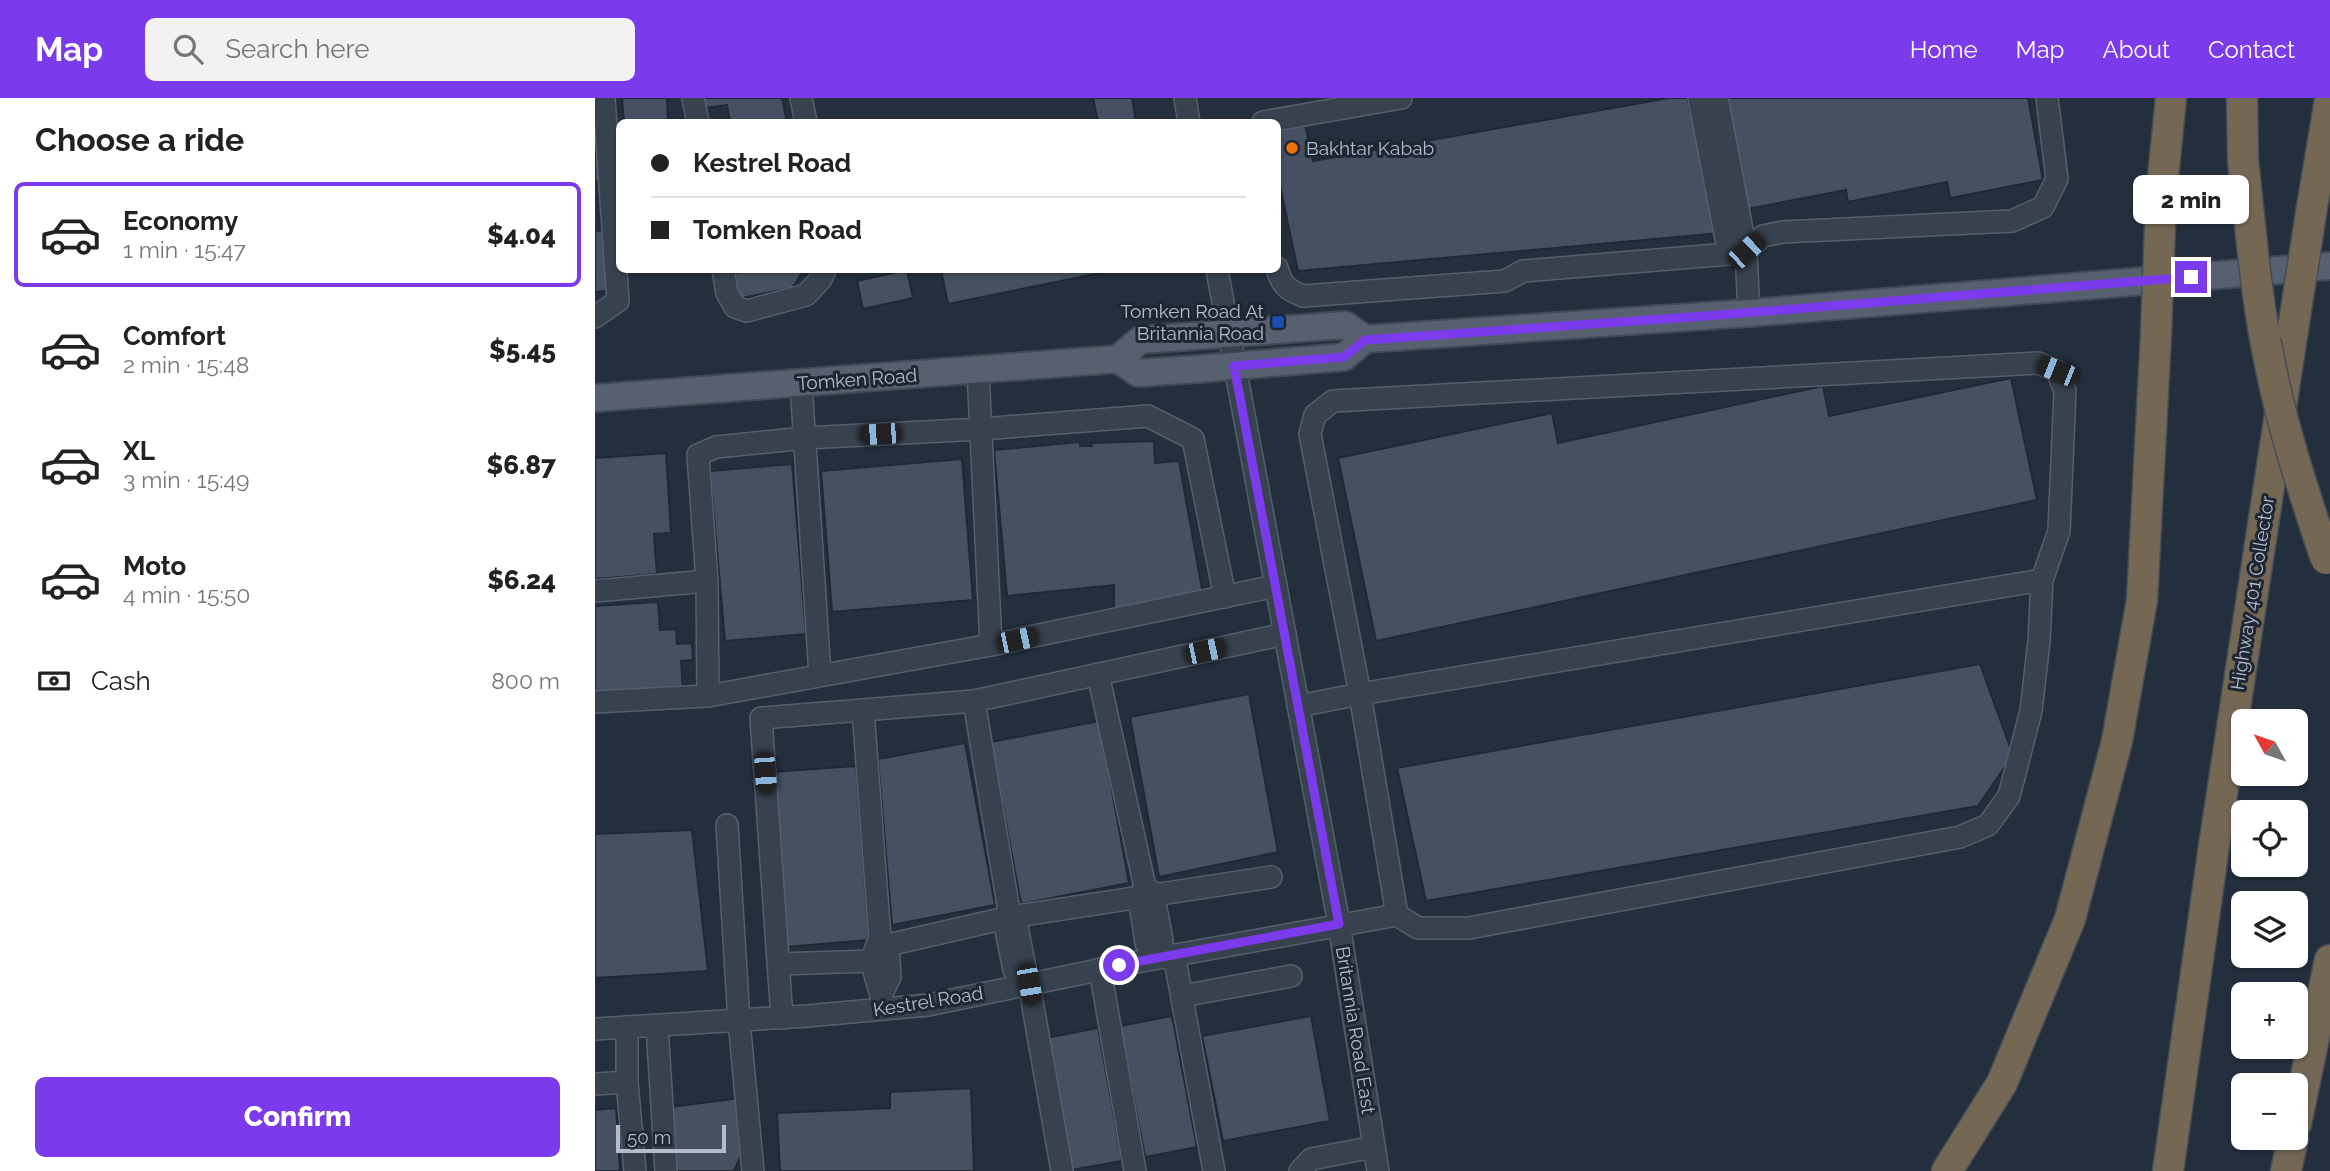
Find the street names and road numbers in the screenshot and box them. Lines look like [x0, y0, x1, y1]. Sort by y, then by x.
street label: Tomken Road [796, 364, 918, 394]
street label: Highway 401 Collector [2226, 494, 2278, 692]
street label: Britannia Road East [1332, 945, 1380, 1116]
street label: Kestrel Road [872, 981, 984, 1021]

